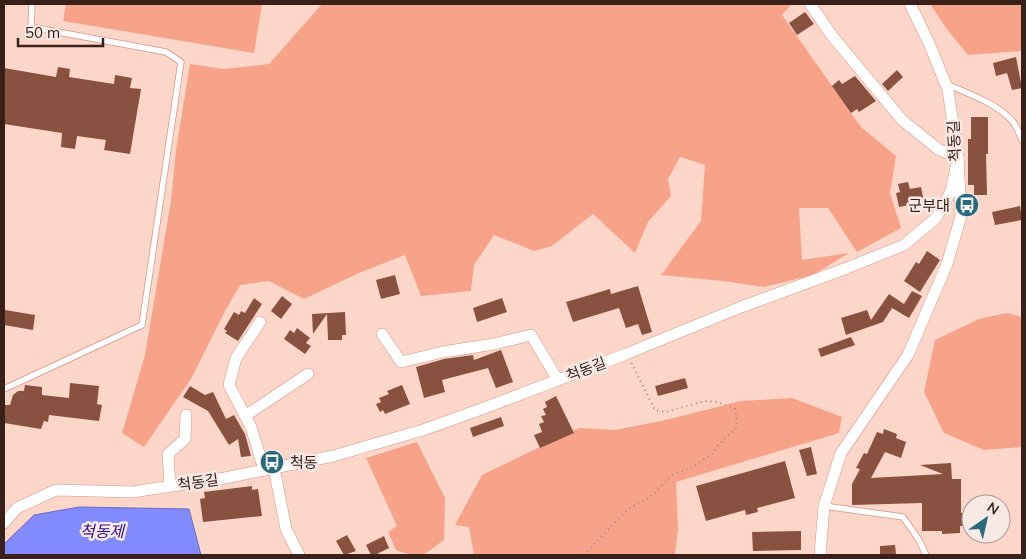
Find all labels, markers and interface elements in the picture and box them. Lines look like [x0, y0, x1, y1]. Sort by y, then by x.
scale bar [18, 15, 102, 47]
text: 50 m [25, 23, 60, 42]
street label: 척동길 [943, 120, 965, 162]
bus stop icon: 군부대 [954, 192, 980, 218]
place label: 군부대 [909, 196, 950, 215]
street label: 척동길 [563, 353, 609, 385]
bus stop icon: 척동 [259, 449, 285, 475]
place label: 척동 [290, 453, 318, 472]
street label: 척동길 [176, 470, 220, 494]
north arrow [961, 494, 1011, 544]
text: N [984, 498, 1003, 519]
water label: 척동제 [80, 521, 126, 541]

